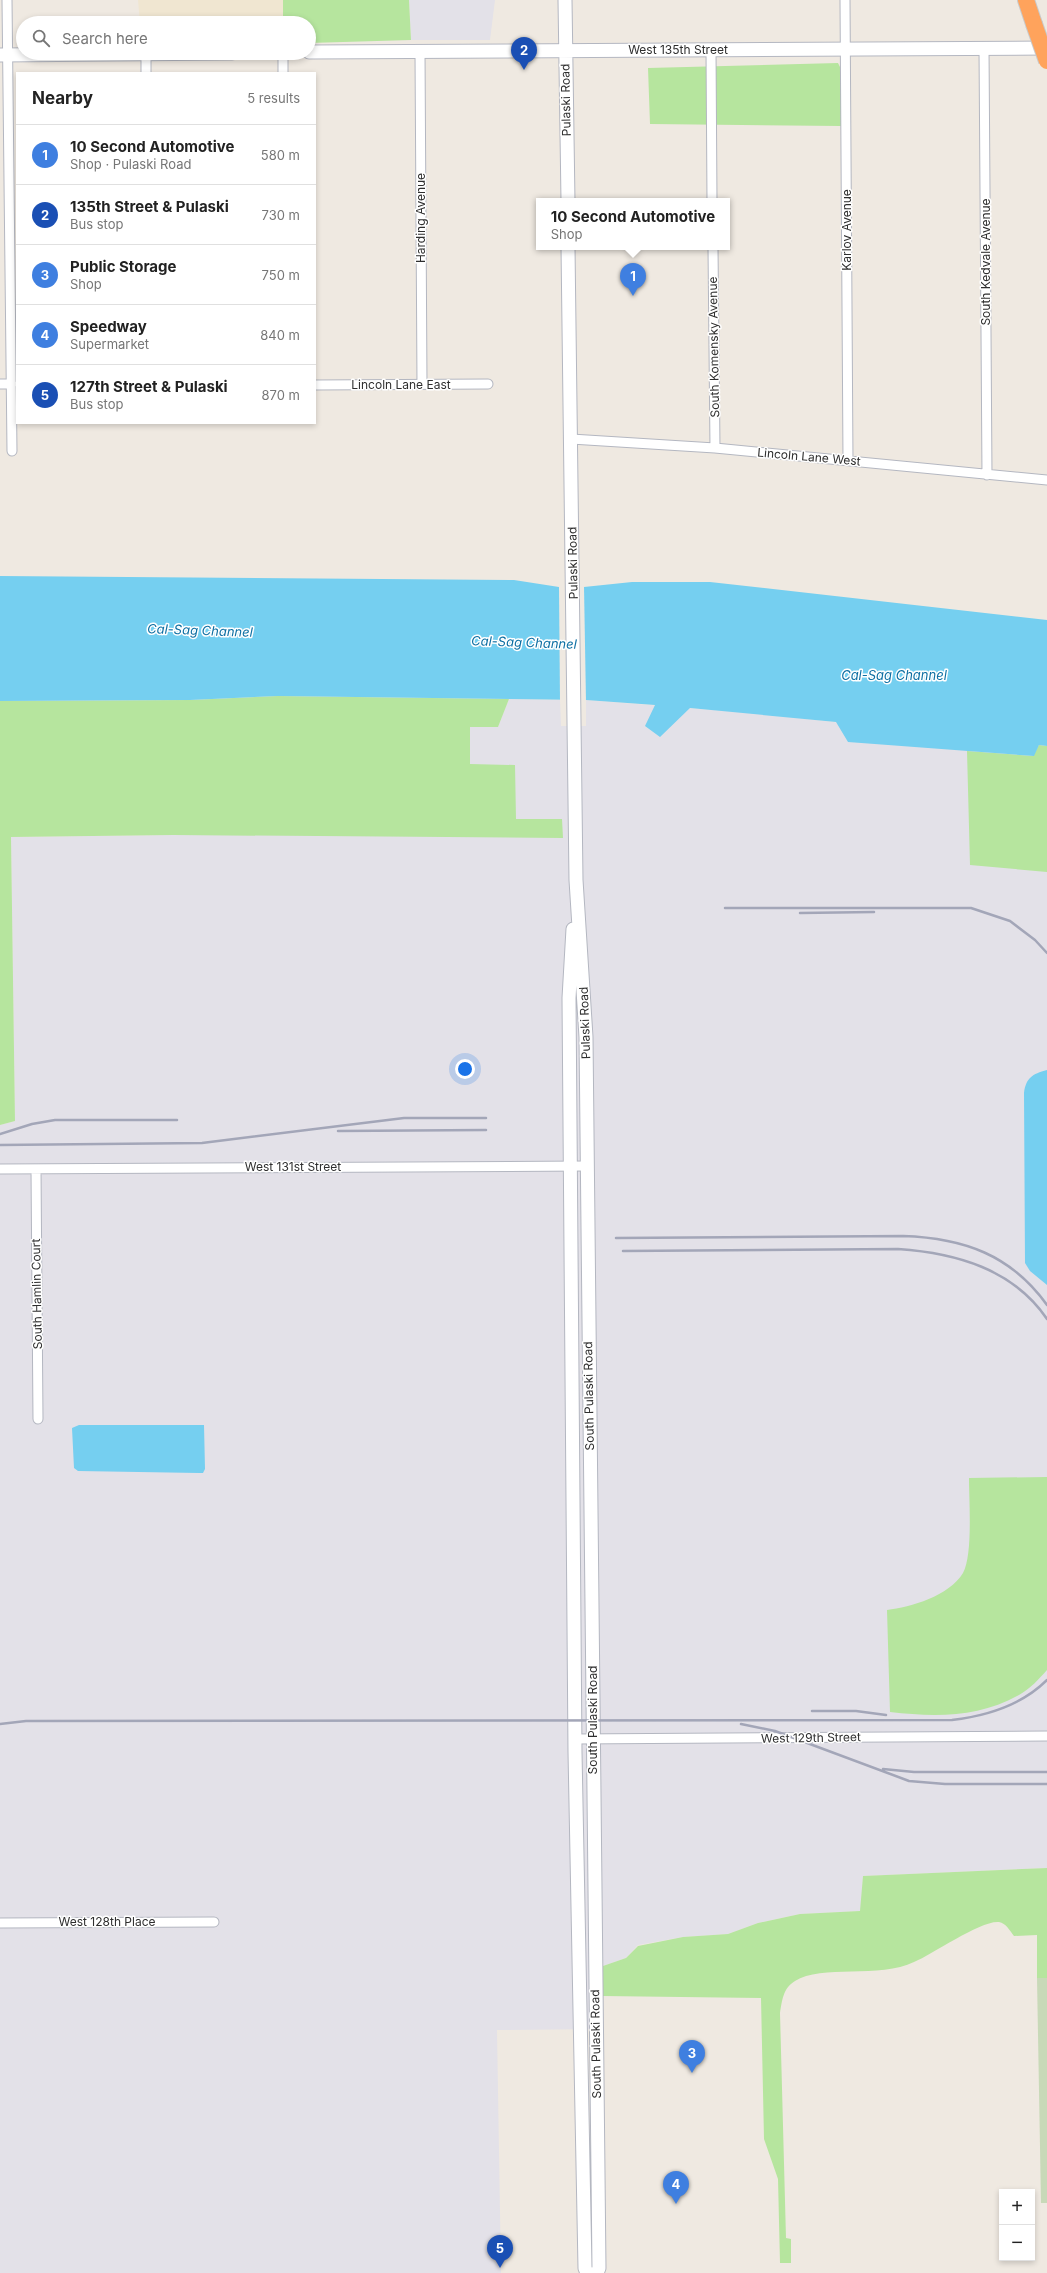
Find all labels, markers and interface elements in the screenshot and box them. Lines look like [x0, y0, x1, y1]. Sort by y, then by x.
search box [16, 16, 316, 60]
icon: search [30, 27, 52, 49]
text: Search here [62, 29, 148, 48]
pin: 2 [511, 37, 537, 70]
street label: West 135th Street [628, 42, 728, 57]
street label: Pulaski Road [557, 64, 574, 136]
text: Nearby [32, 88, 93, 108]
text: 5 results [247, 90, 300, 106]
text: 10 Second Automotive [70, 137, 234, 156]
text: 1 [42, 147, 48, 163]
text: 580 m [261, 147, 300, 163]
text: Shop · Pulaski Road [70, 156, 191, 172]
street label: Harding Avenue [413, 173, 428, 263]
street label: Karlov Avenue [839, 189, 854, 271]
text: 135th Street & Pulaski [70, 197, 229, 216]
popup [536, 198, 730, 250]
street label: South Kedvale Avenue [978, 198, 993, 326]
text: 2 [41, 207, 49, 223]
text: 730 m [262, 207, 300, 223]
text: 10 Second Automotive [551, 207, 715, 226]
text: Bus stop [70, 216, 123, 232]
text: Shop [551, 226, 583, 242]
text: Public Storage [70, 257, 176, 276]
pin: 1 [620, 263, 646, 296]
text: 3 [41, 267, 49, 283]
text: 750 m [262, 267, 300, 283]
text: Shop [70, 276, 102, 292]
street label: South Komensky Avenue [705, 276, 722, 418]
text: Speedway [70, 317, 147, 336]
text: 4 [41, 327, 49, 343]
text: 840 m [260, 327, 300, 343]
text: Supermarket [70, 336, 149, 352]
text: 127th Street & Pulaski [70, 377, 228, 396]
street label: Lincoln Lane East [351, 377, 451, 392]
text: 5 [41, 387, 49, 403]
text: 870 m [262, 387, 300, 403]
text: Bus stop [70, 396, 123, 412]
street label: Lincoln Lane West [757, 445, 861, 468]
street label: Pulaski Road [564, 527, 581, 599]
water label: Cal-Sag Channel [147, 620, 254, 640]
water label: Cal-Sag Channel [471, 632, 578, 652]
water label: Cal-Sag Channel [841, 667, 948, 683]
street label: Pulaski Road [576, 986, 593, 1060]
your location [455, 1059, 475, 1079]
street label: West 131st Street [245, 1159, 341, 1174]
street label: South Hamlin Court [28, 1239, 45, 1349]
street label: South Pulaski Road [580, 1341, 597, 1451]
street label: South Pulaski Road [585, 1666, 600, 1774]
street label: West 129th Street [761, 1729, 861, 1746]
street label: West 128th Place [58, 1914, 156, 1929]
street label: South Pulaski Road [587, 1989, 604, 2099]
pin: 3 [679, 2040, 705, 2073]
pin: 4 [663, 2171, 689, 2204]
map controls [999, 2189, 1035, 2261]
button: + [999, 2189, 1035, 2225]
button: − [999, 2225, 1035, 2261]
pin: 5 [487, 2235, 513, 2268]

